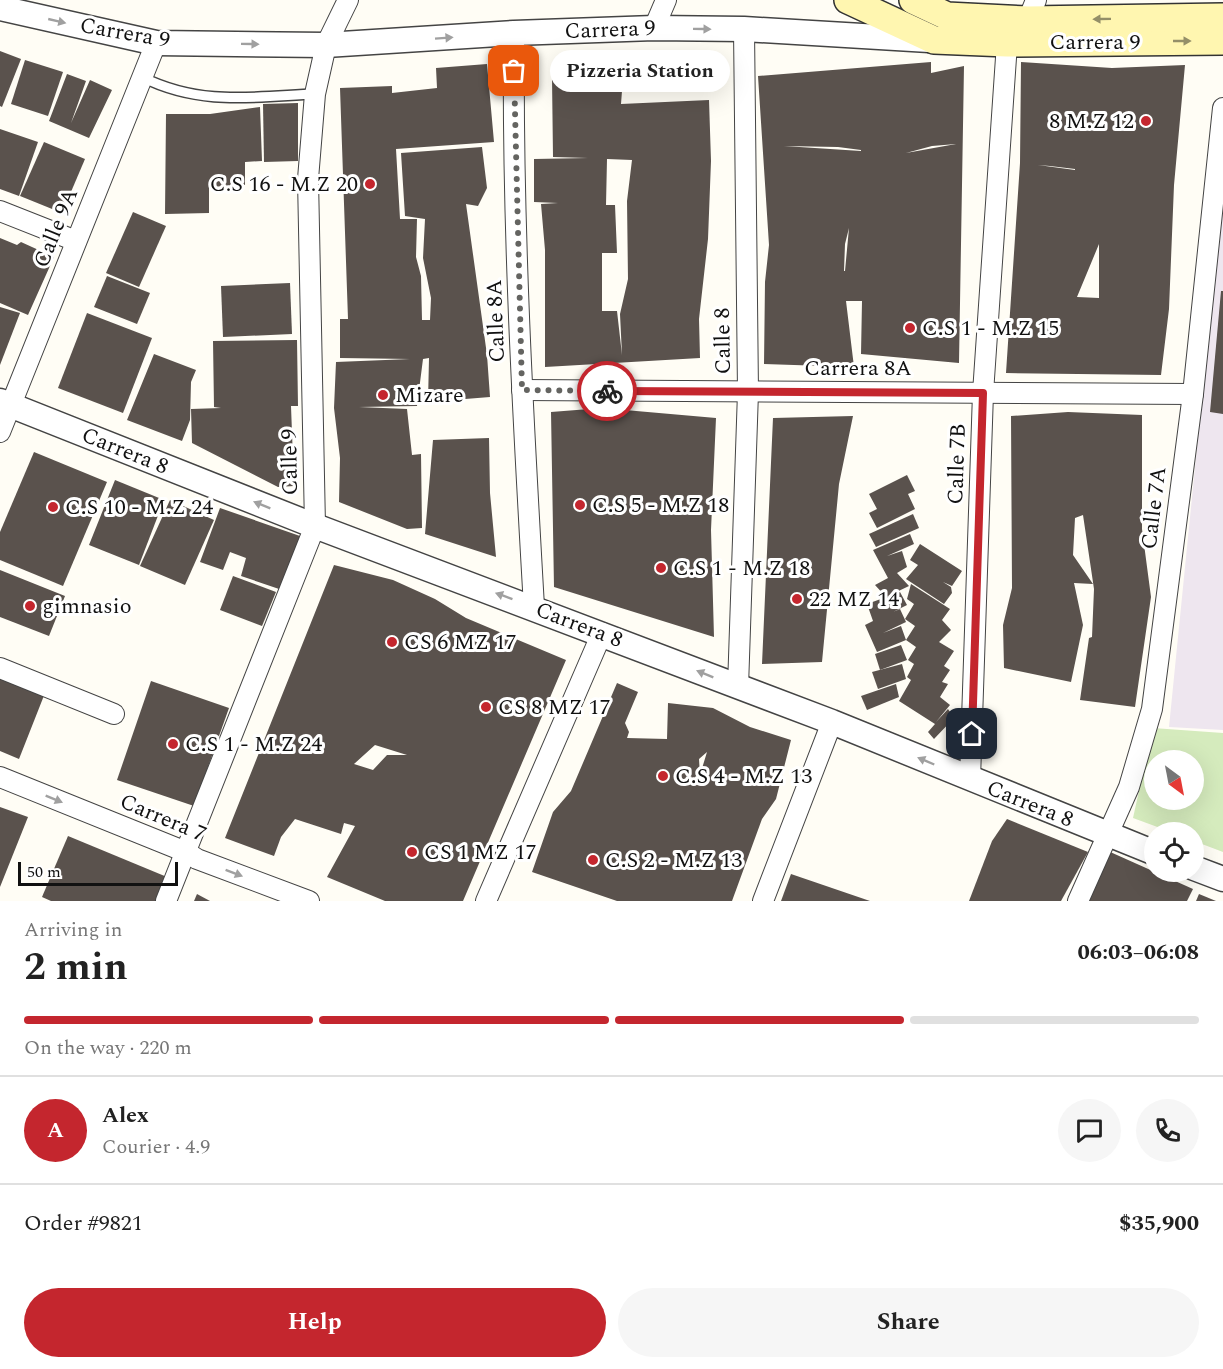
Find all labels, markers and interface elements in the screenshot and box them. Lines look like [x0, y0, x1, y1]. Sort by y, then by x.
street label: Carrera 9 [77, 9, 173, 57]
street label: Carrera 9 [564, 12, 656, 48]
one-way arrow [1092, 14, 1111, 24]
one-way arrow [48, 16, 66, 26]
one-way arrow [693, 24, 712, 33]
street label: Carrera 9 [1049, 26, 1141, 59]
one-way arrow [435, 33, 454, 42]
one-way arrow [1172, 36, 1191, 46]
one-way arrow [240, 39, 259, 49]
pin [488, 45, 539, 96]
callout: Pizzeria Station [550, 50, 730, 92]
icon: bag [497, 54, 530, 87]
text: Pizzeria Station [566, 56, 714, 86]
place label: 8 M.Z 12 [1049, 105, 1134, 138]
marker: 8 M.Z 12 [1139, 114, 1153, 128]
place label: C.S 16 - M.Z 20 [210, 168, 358, 201]
marker: C.S 16 - M.Z 20 [363, 177, 377, 191]
street label: Calle 9A [25, 183, 87, 273]
street label: Calle 8A [478, 279, 514, 363]
street label: Calle 8 [706, 307, 740, 375]
place label: C.S 1 - M.Z 15 [922, 312, 1059, 345]
marker: C.S 1 - M.Z 15 [903, 321, 917, 335]
street label: Carrera 8A [804, 352, 912, 385]
courier [577, 361, 637, 421]
icon: bike [591, 375, 624, 408]
place label: Mizare [395, 379, 464, 412]
marker: Mizare [376, 388, 390, 402]
street label: Carrera 8 [77, 419, 173, 483]
street label: Calle 7B [939, 423, 975, 505]
street label: Calle 9 [273, 428, 307, 496]
street label: Calle 7A [1133, 465, 1175, 551]
place label: C.S 5 - M.Z 18 [592, 489, 729, 522]
place label: C.S 10 - M.Z 24 [65, 491, 213, 524]
marker: C.S 5 - M.Z 18 [573, 498, 587, 512]
marker: C.S 10 - M.Z 24 [46, 500, 60, 514]
one-way arrow [253, 500, 271, 509]
place label: C.S 1 - M.Z 18 [673, 552, 810, 585]
marker: C.S 1 - M.Z 18 [654, 561, 668, 575]
place label: 22 MZ 14 [809, 583, 899, 616]
place label: gimnasio [42, 590, 132, 623]
one-way arrow [495, 590, 513, 600]
marker: 22 MZ 14 [790, 592, 804, 606]
street label: Carrera 8 [531, 593, 627, 657]
marker: gimnasio [23, 599, 37, 613]
place label: CS 6 MZ 17 [404, 626, 516, 659]
marker: CS 6 MZ 17 [385, 635, 399, 649]
one-way arrow [696, 669, 714, 678]
place label: CS 8 MZ 17 [498, 691, 610, 724]
marker: CS 8 MZ 17 [479, 700, 493, 714]
pin [946, 708, 997, 759]
icon: home [955, 717, 988, 750]
place label: C.S 1 - M.Z 24 [185, 728, 322, 761]
marker: C.S 1 - M.Z 24 [166, 737, 180, 751]
north arrow [1144, 750, 1204, 810]
map controls [1144, 750, 1204, 882]
one-way arrow [916, 756, 934, 766]
place label: C.S 4 - M.Z 13 [675, 760, 812, 793]
marker: C.S 4 - M.Z 13 [656, 769, 670, 783]
street label: Carrera 8 [982, 772, 1078, 836]
street label: Carrera 7 [115, 785, 211, 851]
one-way arrow [46, 794, 64, 804]
button: locate [1144, 822, 1204, 882]
place label: CS 1 MZ 17 [424, 836, 536, 869]
place label: C.S 2 - M.Z 13 [605, 844, 742, 877]
marker: CS 1 MZ 17 [405, 845, 419, 859]
marker: C.S 2 - M.Z 13 [586, 853, 600, 867]
scale bar [18, 859, 178, 886]
text: 50 m [27, 860, 61, 884]
one-way arrow [225, 869, 243, 878]
text: Arriving in [24, 915, 122, 945]
text: 06:03–06:08 [1077, 936, 1199, 969]
text: 2 min [24, 938, 128, 997]
text: On the way · 220 m [24, 1033, 192, 1063]
text: Alex [102, 1099, 149, 1132]
button: chat [1058, 1099, 1121, 1162]
button: phone [1136, 1099, 1199, 1162]
text: A [47, 1114, 64, 1147]
text: Courier · 4.9 [102, 1132, 210, 1162]
text: Order #9821 [24, 1207, 143, 1240]
text: $35,900 [1119, 1207, 1199, 1240]
button: Help [24, 1288, 606, 1357]
button: Share [618, 1288, 1199, 1357]

